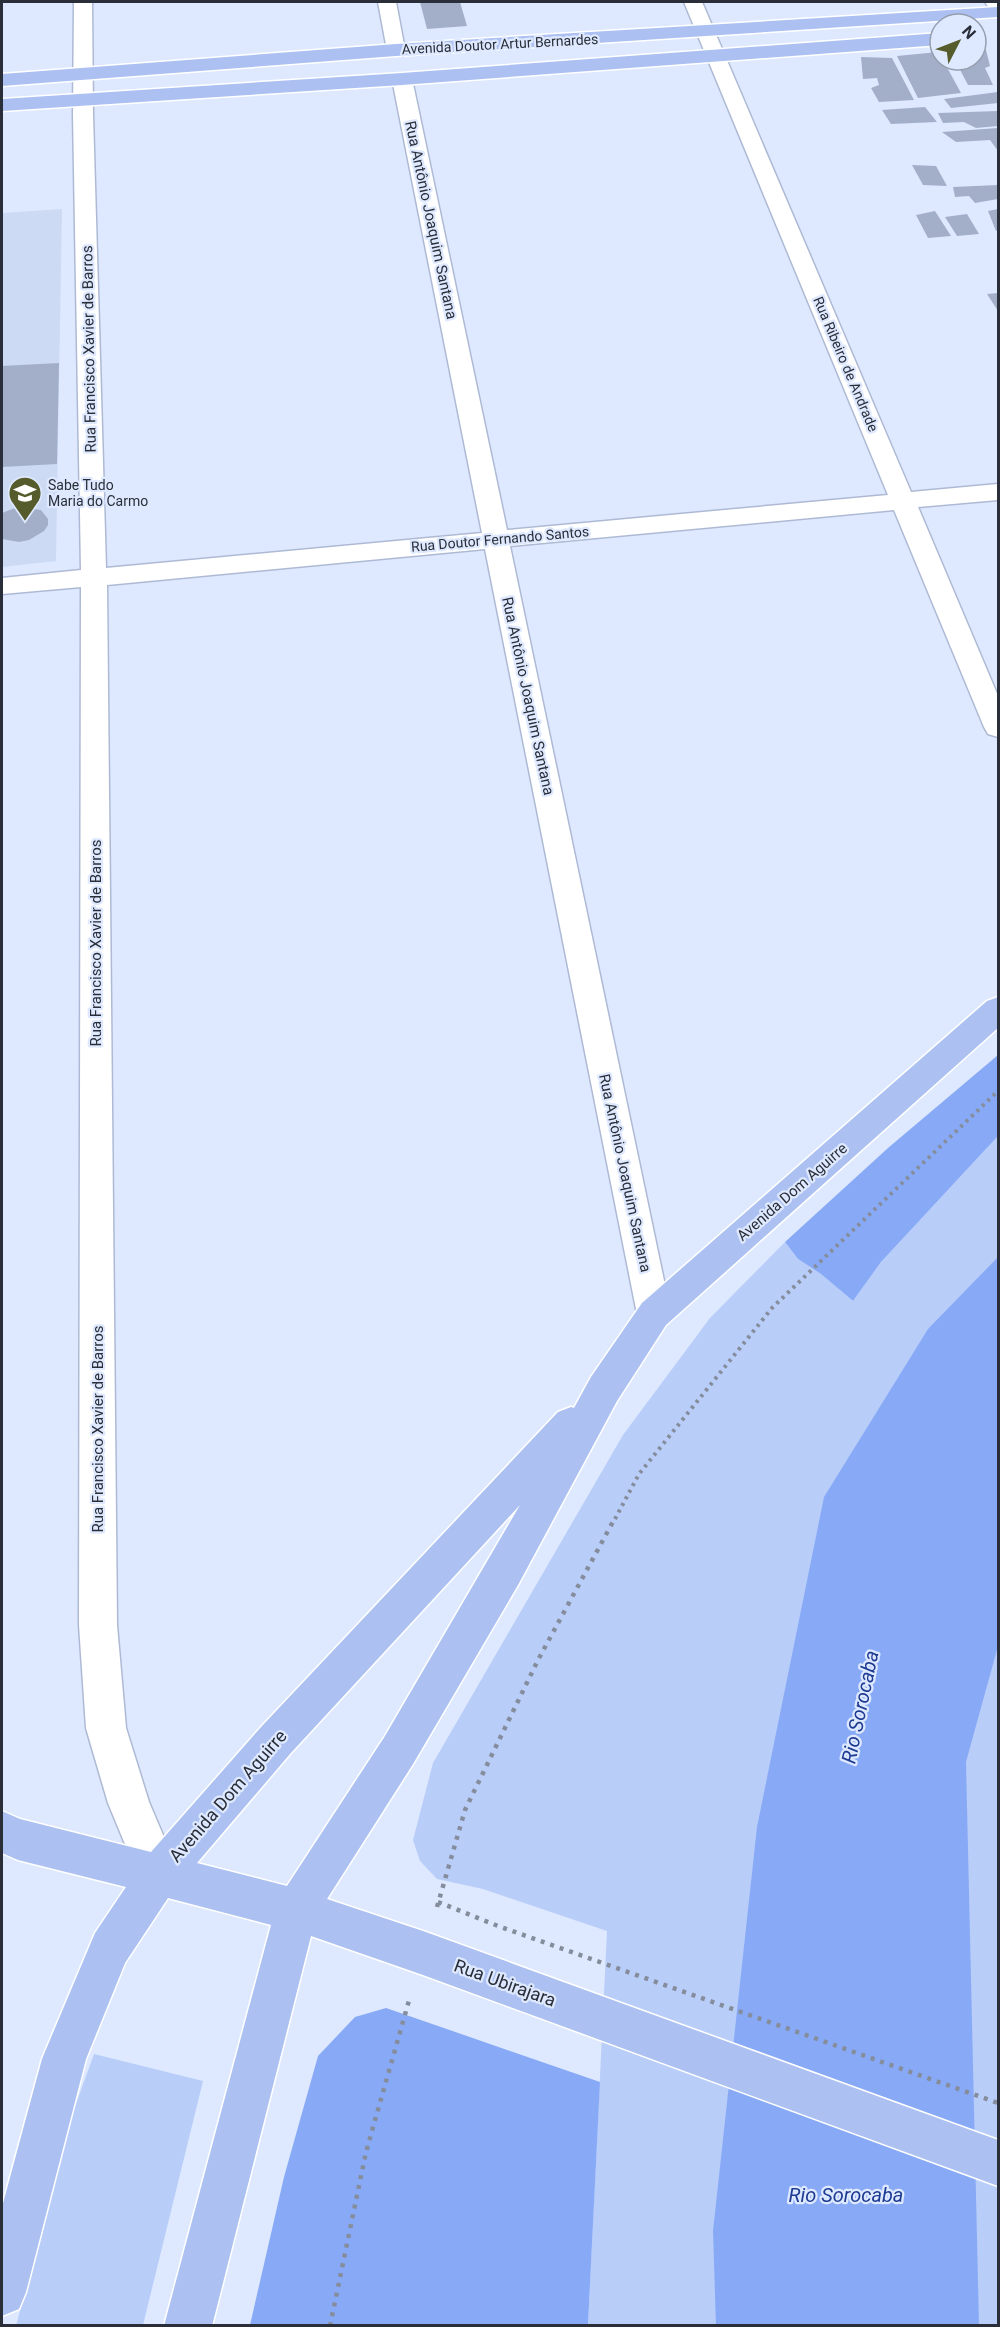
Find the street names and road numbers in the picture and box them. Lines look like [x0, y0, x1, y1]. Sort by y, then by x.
street label: Avenida Doutor Artur Bernardes [401, 31, 599, 57]
street label: Rua Antônio Joaquim Santana [401, 119, 461, 321]
street label: Rua Francisco Xavier de Barros [78, 245, 100, 453]
street label: Rua Ribeiro de Andrade [810, 294, 882, 434]
street label: Rua Doutor Fernando Santos [410, 523, 590, 555]
street label: Rua Antônio Joaquim Santana [498, 595, 558, 797]
street label: Rua Francisco Xavier de Barros [87, 839, 105, 1047]
street label: Rua Antônio Joaquim Santana [595, 1072, 655, 1274]
street label: Avenida Dom Aguirre [733, 1139, 851, 1245]
street label: Rua Francisco Xavier de Barros [89, 1325, 107, 1533]
street label: Avenida Dom Aguirre [165, 1725, 291, 1866]
street label: Rua Ubirajara [451, 1954, 559, 2011]

